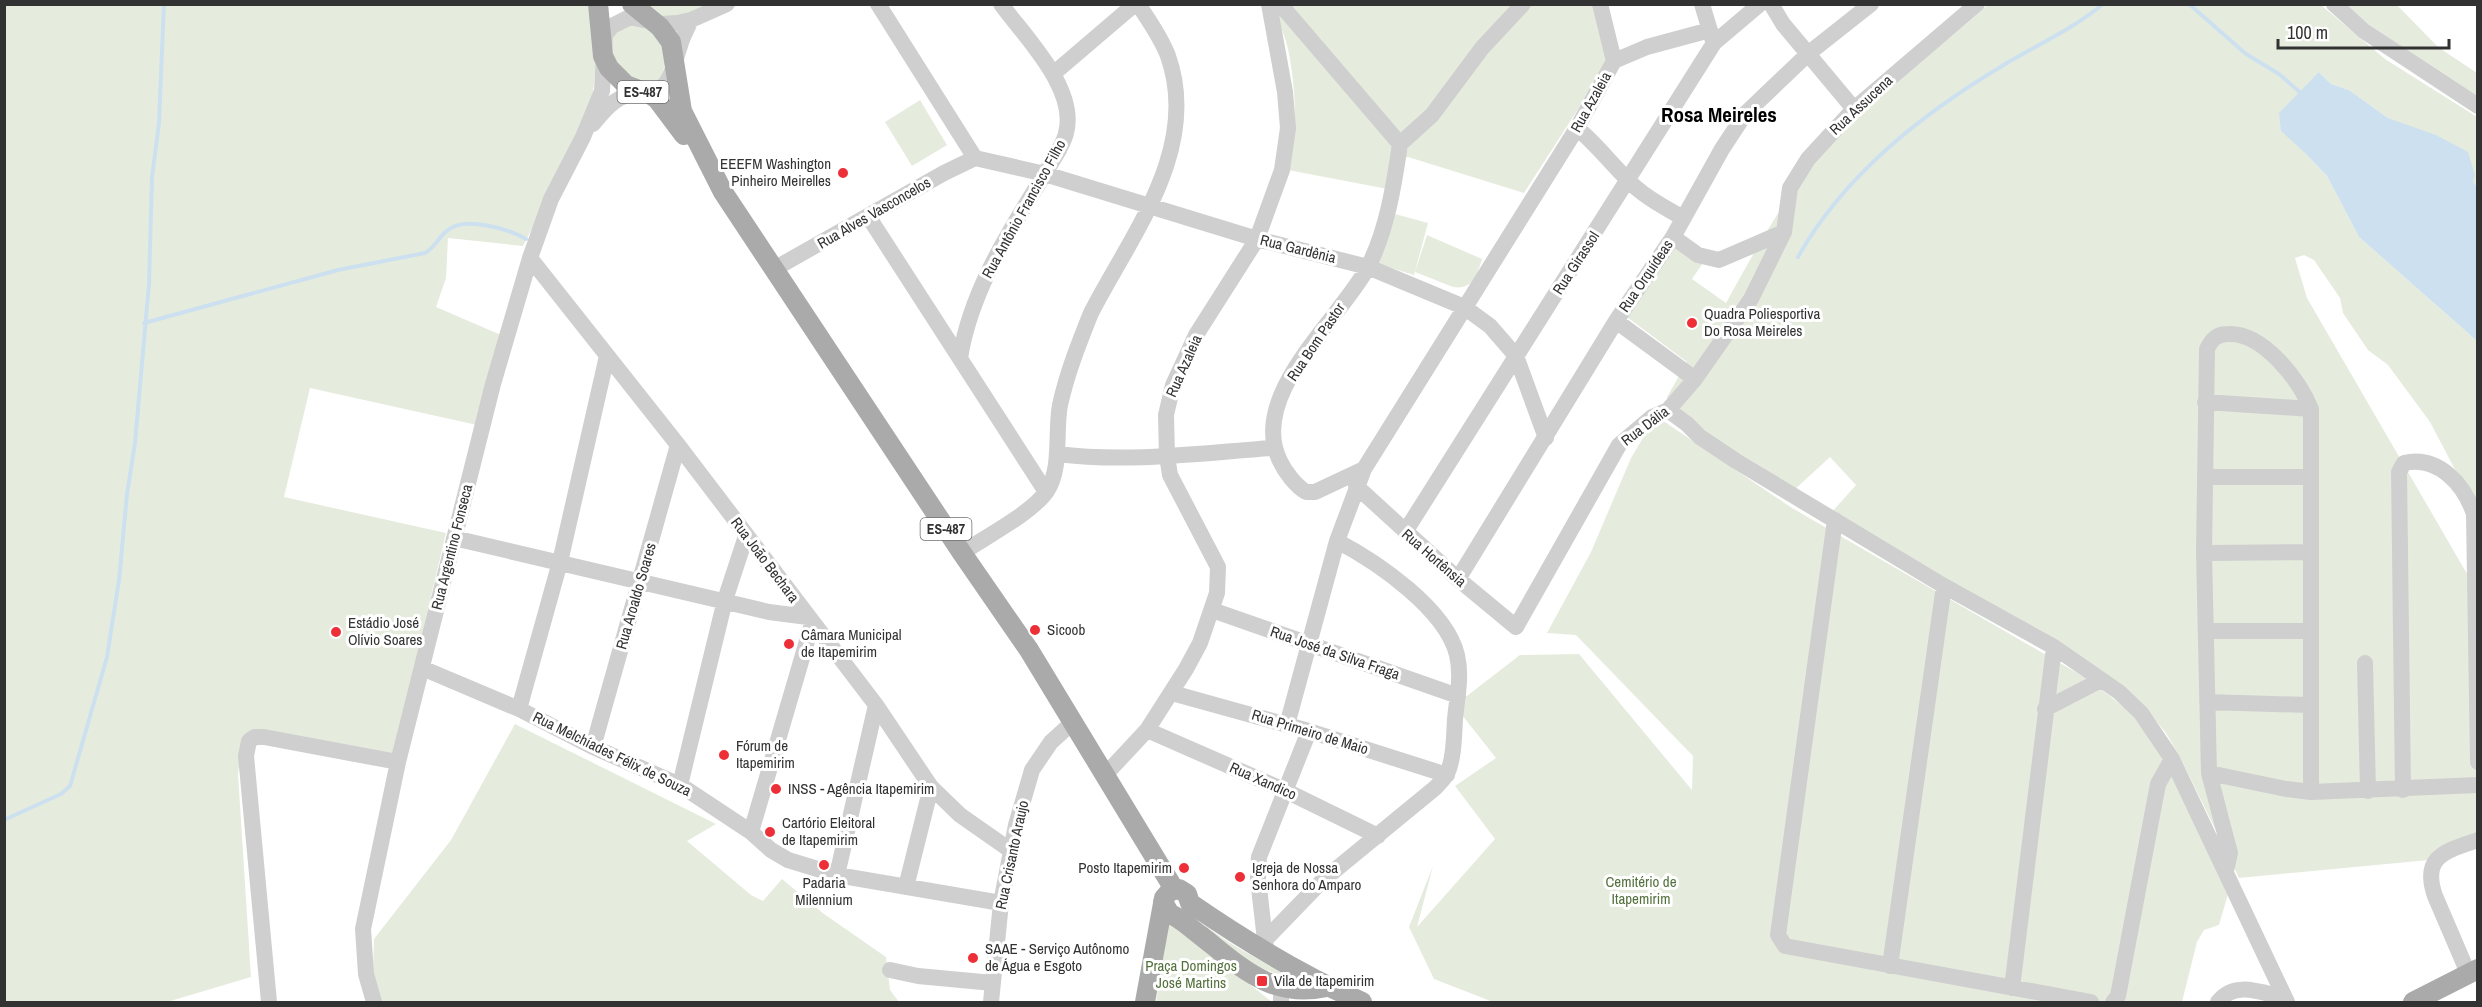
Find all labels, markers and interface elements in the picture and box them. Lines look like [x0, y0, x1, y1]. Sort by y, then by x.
scale bar [2278, 12, 2449, 50]
text: 100 m [2287, 20, 2328, 45]
street label: Rua Azaleia [1565, 68, 1616, 136]
street label: Rua Assucena [1824, 70, 1897, 139]
road number: ES-487 [618, 81, 668, 103]
district label: Rosa Meireles [1661, 100, 1777, 129]
street label: Rua Antônio Francisco Filho [977, 135, 1071, 282]
place label: EEEFM Washington Pinheiro Meirelles [720, 153, 831, 191]
marker: EEEFM Washington Pinheiro Meirelles [836, 166, 850, 180]
street label: Rua Alves Vasconcelos [813, 172, 934, 254]
street label: Rua Girassol [1547, 227, 1604, 299]
street label: Rua Gardênia [1258, 229, 1338, 268]
street label: Rua Orquídeas [1614, 235, 1678, 316]
street label: Rua Bom Pastor [1282, 298, 1350, 385]
place label: Quadra Poliesportiva Do Rosa Meireles [1704, 303, 1820, 341]
marker: Quadra Poliesportiva Do Rosa Meireles [1685, 316, 1699, 330]
street label: Rua Azaleia [1160, 331, 1207, 400]
street label: Rua Dália [1617, 401, 1673, 450]
street label: Rua Argentino Fonseca [426, 482, 477, 612]
street label: Rua João Bechara [726, 513, 805, 607]
road number: ES-487 [920, 518, 972, 540]
street label: Rua Hortênsia [1398, 524, 1471, 592]
street label: Rua Aroaldo Soares [610, 540, 661, 652]
place label: Estádio José Olívio Soares [348, 612, 423, 650]
place label: Sicoob [1047, 619, 1085, 640]
street label: Rua José da Silva Fraga [1268, 621, 1403, 685]
marker: Sicoob [1028, 623, 1042, 637]
place label: Câmara Municipal de Itapemirim [801, 624, 902, 662]
marker: Estádio José Olívio Soares [329, 625, 343, 639]
marker: Câmara Municipal de Itapemirim [782, 637, 796, 651]
street label: Rua Primeiro de Maio [1249, 704, 1371, 759]
street label: Rua Melchíades Félix de Souza [530, 706, 695, 801]
place label: Fórum de Itapemirim [736, 735, 795, 773]
marker: Fórum de Itapemirim [717, 748, 731, 762]
street label: Rua Xandico [1227, 757, 1300, 805]
place label: INSS - Agência Itapemirim [788, 778, 934, 799]
marker: INSS - Agência Itapemirim [769, 782, 783, 796]
street label: Rua Crisanto Araujo [990, 798, 1033, 911]
place label: Cartório Eleitoral de Itapemirim [782, 812, 875, 850]
marker: Cartório Eleitoral de Itapemirim [763, 825, 777, 839]
place label: Posto Itapemirim [1078, 857, 1172, 878]
place label: Igreja de Nossa Senhora do Amparo [1252, 857, 1362, 895]
marker: Padaria Milennium [817, 858, 831, 872]
marker: Posto Itapemirim [1177, 861, 1191, 875]
marker: Igreja de Nossa Senhora do Amparo [1233, 870, 1247, 884]
park label: Cemitério de Itapemirim [1605, 871, 1677, 909]
place label: Padaria Milennium [795, 872, 853, 910]
place label: SAAE - Serviço Autônomo de Água e Esgoto [985, 938, 1129, 976]
marker: SAAE - Serviço Autônomo de Água e Esgoto [966, 951, 980, 965]
park label: Praça Domingos José Martins [1145, 955, 1237, 993]
place label: Vila de Itapemirim [1274, 970, 1374, 991]
marker: Vila de Itapemirim [1255, 974, 1269, 988]

